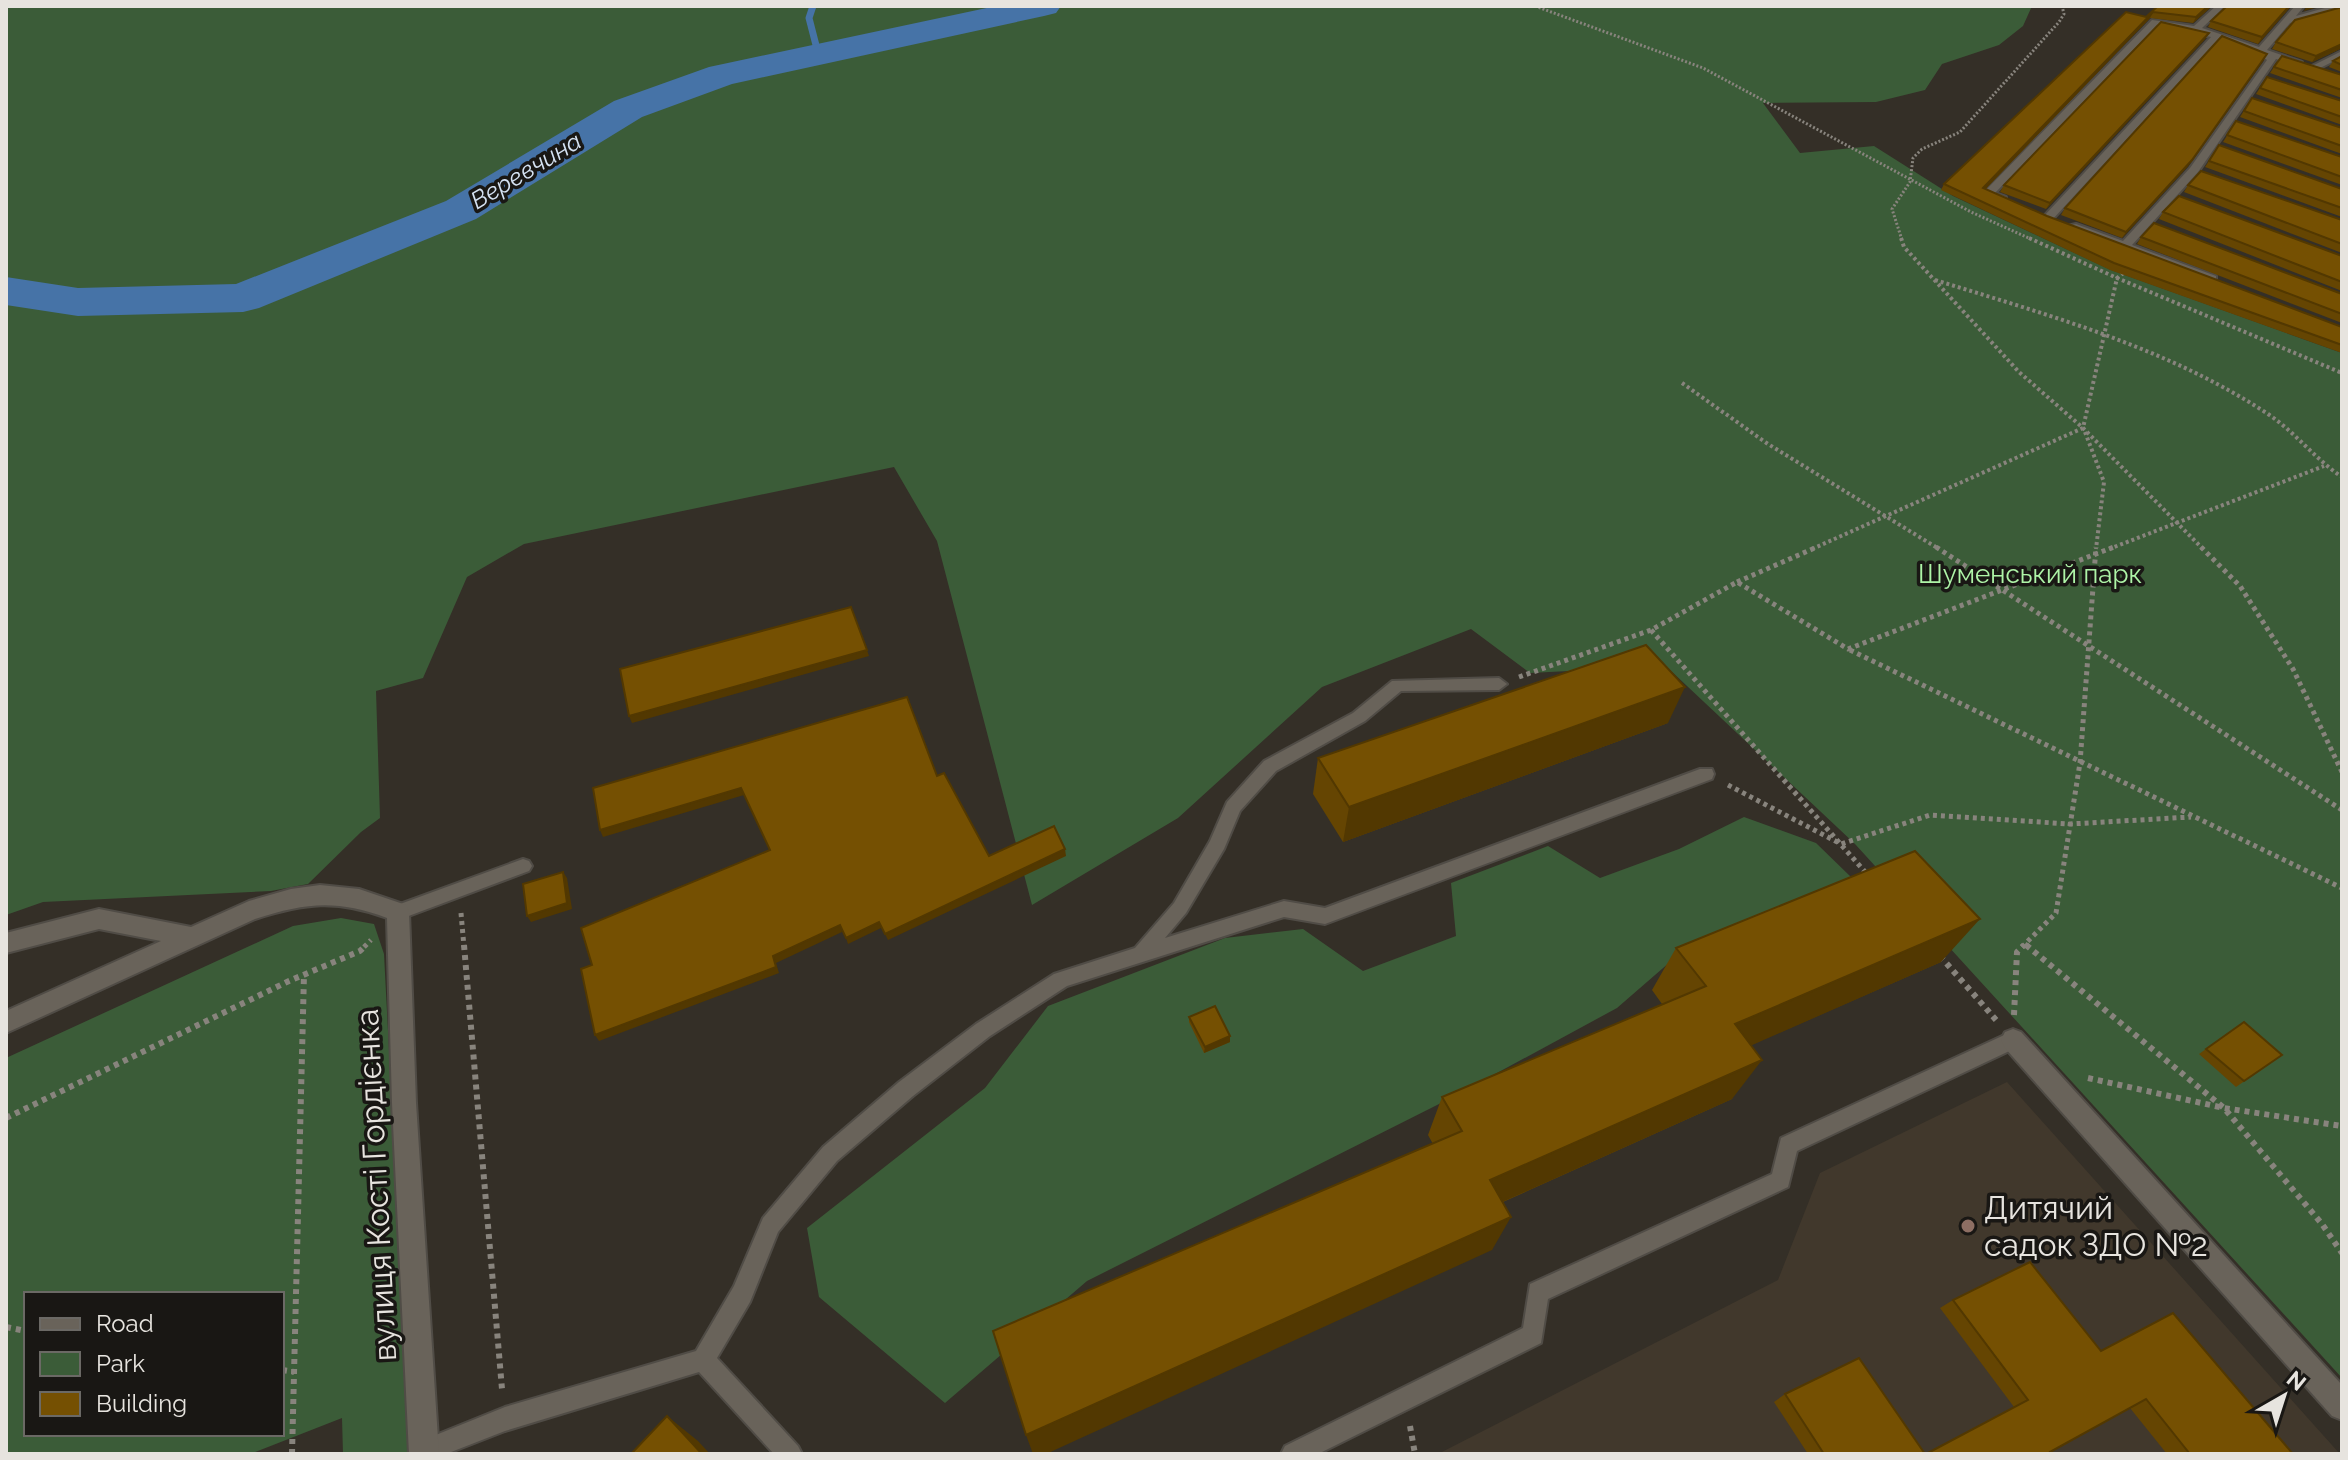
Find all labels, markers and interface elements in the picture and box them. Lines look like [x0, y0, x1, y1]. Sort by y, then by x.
water label: Веревчина [465, 126, 586, 215]
park label: Шуменський парк [1918, 559, 2142, 589]
street label: вулиця Кості Гордієнка [348, 1008, 403, 1362]
place label: Дитячий садок ЗДО №2 [1984, 1189, 2208, 1263]
marker: Дитячий садок ЗДО №2 [1959, 1217, 1977, 1235]
legend [24, 1292, 284, 1436]
text: Road [96, 1309, 154, 1338]
text: Park [96, 1349, 145, 1378]
north arrow [2244, 1356, 2324, 1436]
text: N [2282, 1365, 2311, 1396]
text: Building [96, 1389, 187, 1418]

